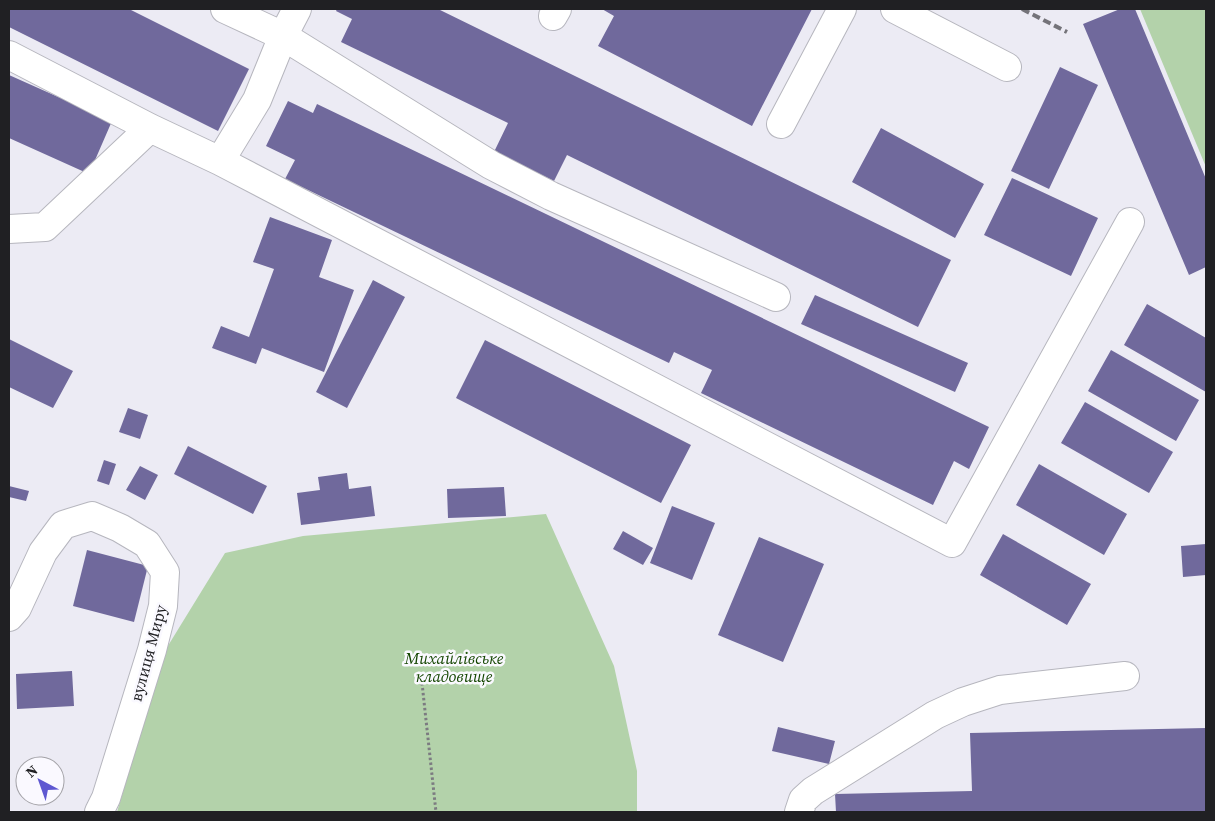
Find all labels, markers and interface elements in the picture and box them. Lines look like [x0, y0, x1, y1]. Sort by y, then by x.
street label: вулиця Миру [125, 601, 172, 704]
park label: Михайлівське кладовище [404, 647, 504, 687]
north arrow [15, 756, 65, 806]
text: N [21, 760, 42, 782]

